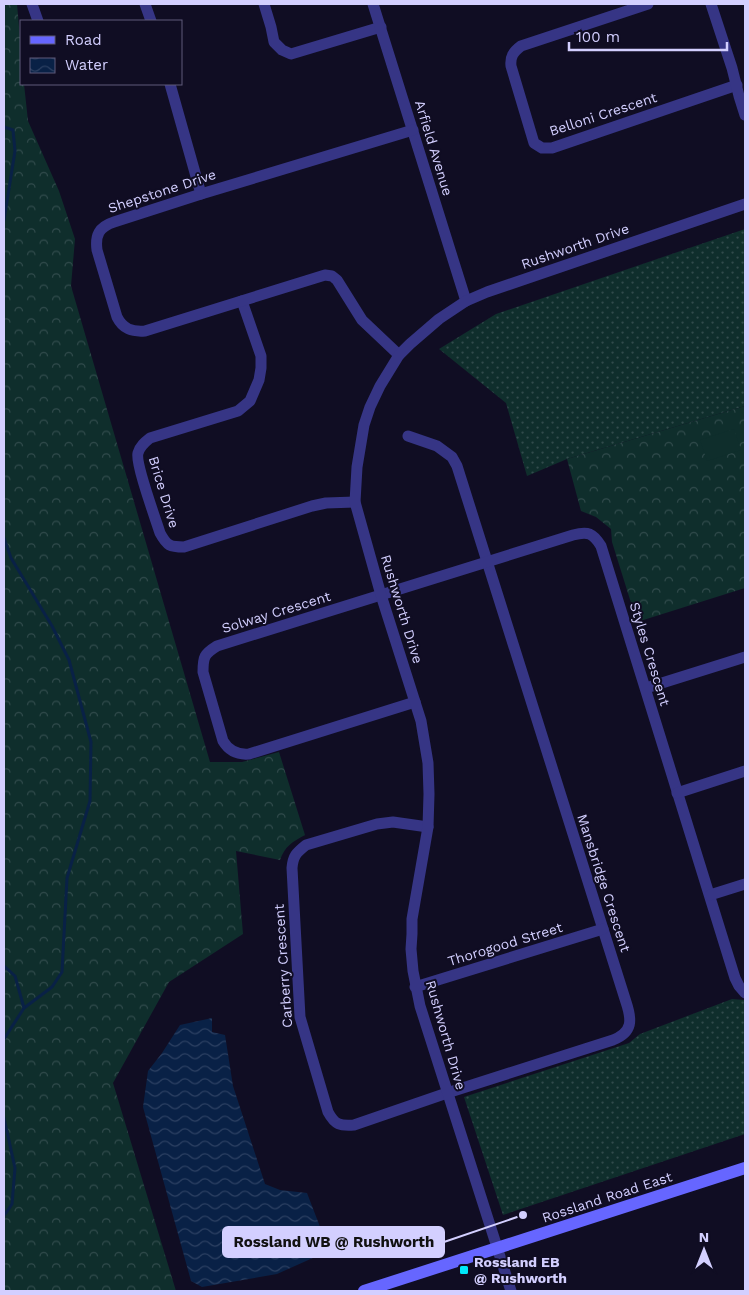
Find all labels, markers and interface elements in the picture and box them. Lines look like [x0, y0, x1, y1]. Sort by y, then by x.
legend [20, 20, 182, 85]
scale bar [569, 20, 726, 52]
text: 100 m [576, 28, 620, 46]
text: Road [65, 31, 102, 49]
text: Water [65, 56, 108, 74]
street label: Belloni Crescent [547, 89, 659, 139]
street label: Arfield Avenue [412, 98, 456, 198]
street label: Shepstone Drive [106, 166, 218, 216]
street label: Rushworth Drive [519, 220, 631, 272]
street label: Brice Drive [146, 454, 182, 530]
street label: Rushworth Drive [378, 553, 426, 665]
street label: Solway Crescent [220, 588, 333, 636]
street label: Styles Crescent [627, 600, 673, 708]
street label: Mansbridge Crescent [574, 812, 634, 954]
street label: Carberry Crescent [271, 903, 295, 1028]
street label: Thorogood Street [446, 919, 564, 969]
street label: Rushworth Drive [423, 978, 469, 1092]
street label: Rossland Road East [540, 1168, 674, 1226]
north arrow [679, 1225, 729, 1275]
callout: Rossland WB @ Rushworth [223, 1227, 444, 1257]
text: N [699, 1229, 709, 1245]
text: Rossland WB @ Rushworth [234, 1233, 434, 1251]
place label: Rossland EB @ Rushworth [474, 1254, 567, 1286]
marker: Rossland EB @ Rushworth [458, 1264, 470, 1276]

